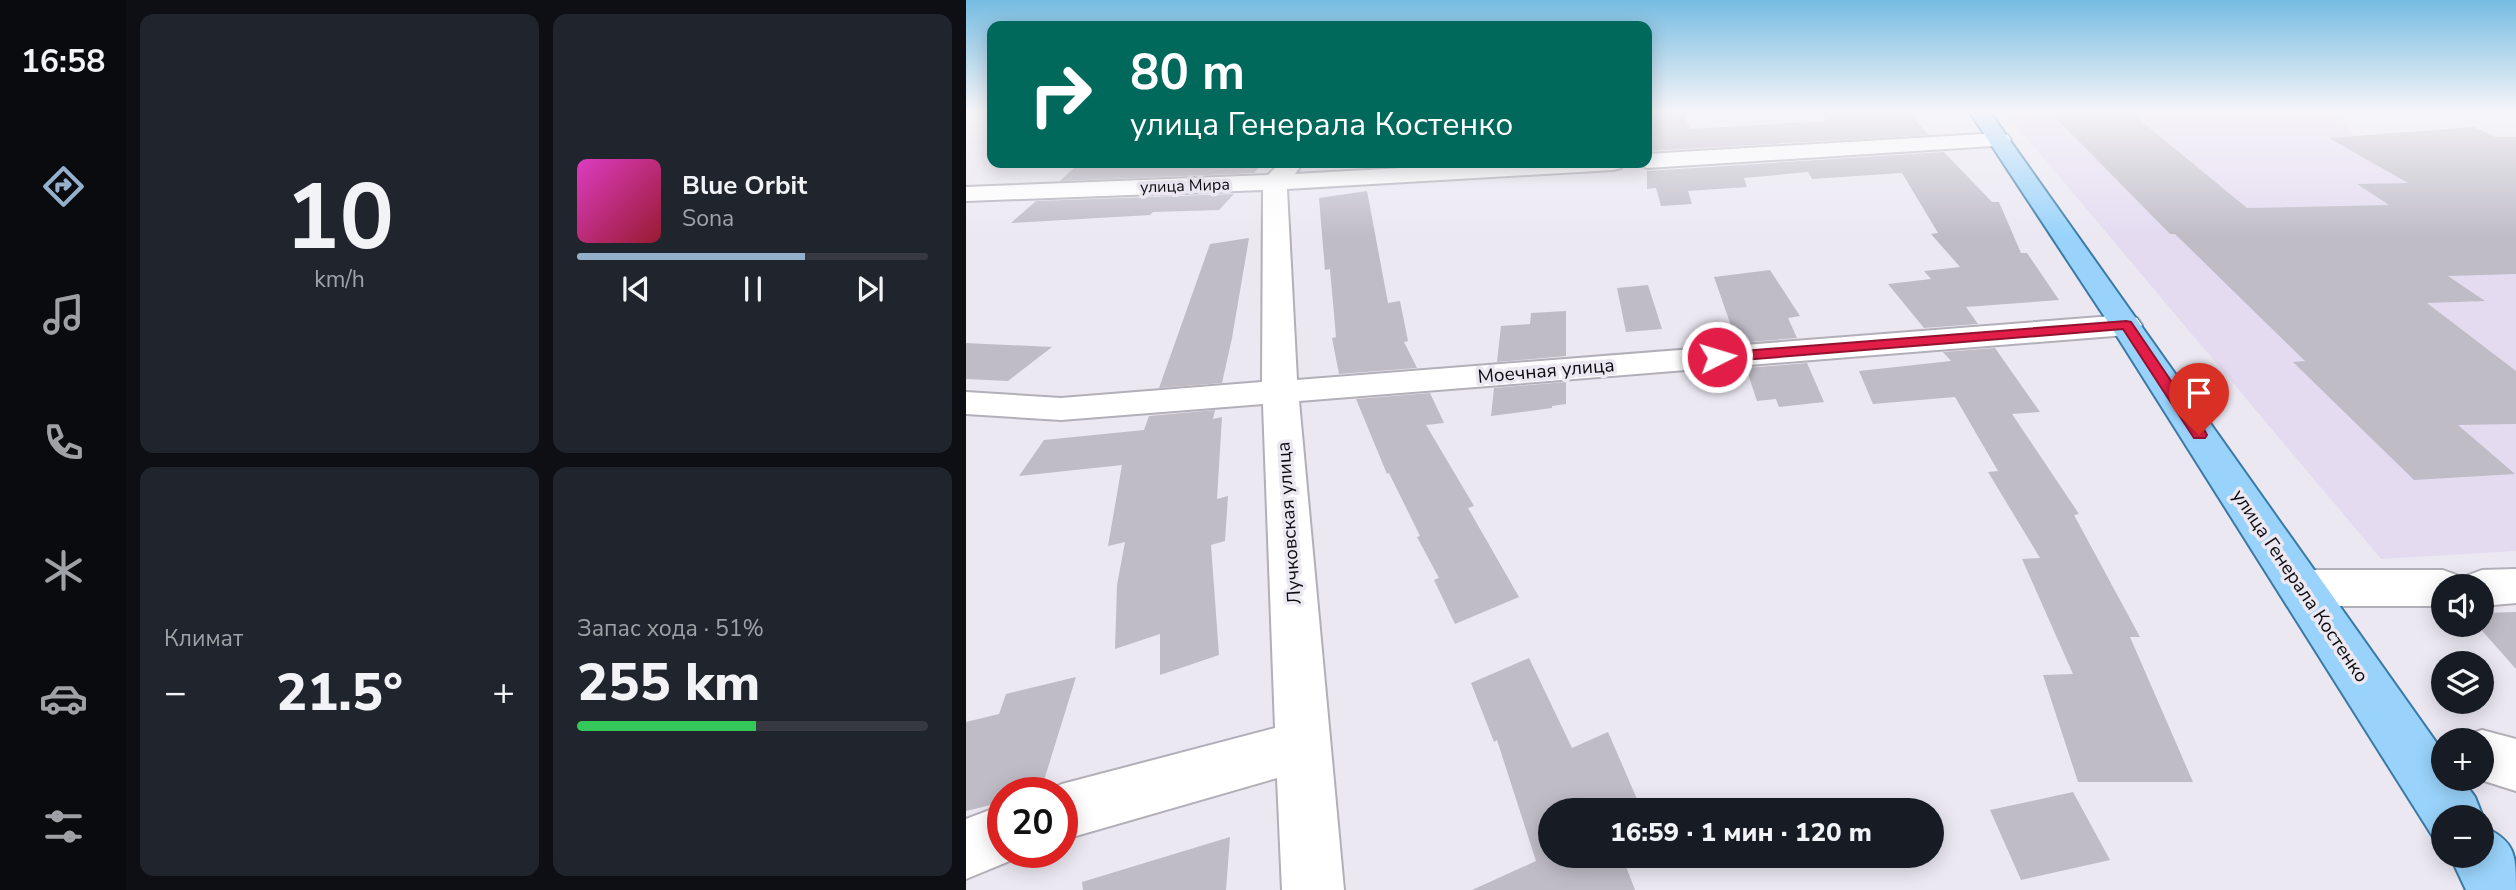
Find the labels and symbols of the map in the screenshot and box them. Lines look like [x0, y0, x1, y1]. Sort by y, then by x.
street label: улица Мира [1140, 173, 1230, 199]
position arrow [1680, 320, 1754, 394]
street label: Моечная улица [1476, 352, 1616, 390]
pin [2169, 363, 2229, 435]
street label: Лучковская улица [1270, 441, 1308, 605]
street label: улица Генерала Костенко [2226, 484, 2374, 688]
speed limit sign: 20 [987, 777, 1078, 868]

